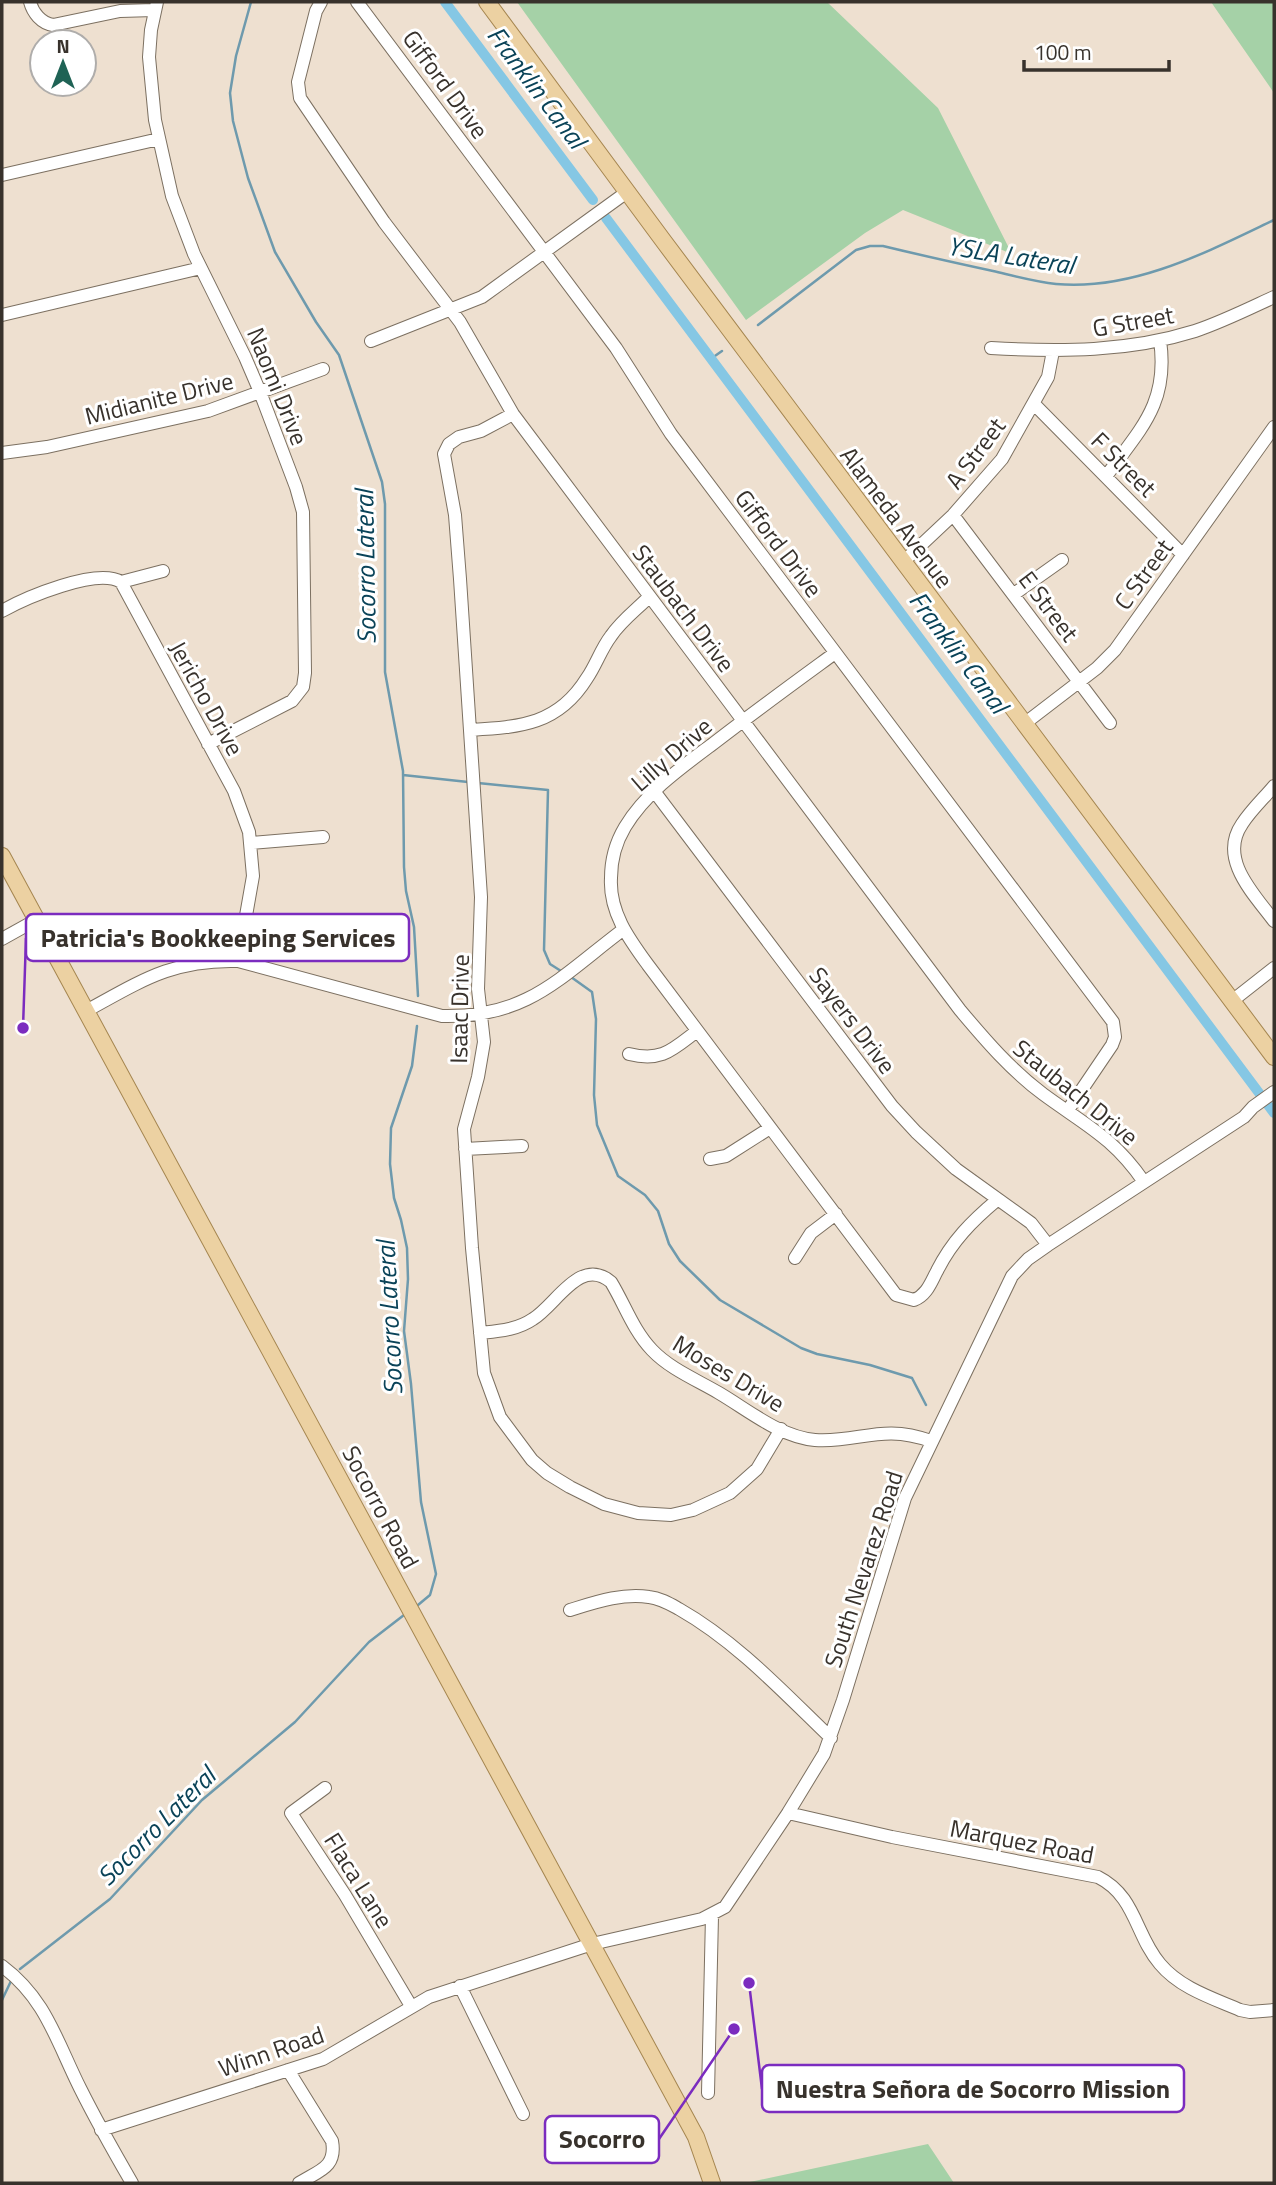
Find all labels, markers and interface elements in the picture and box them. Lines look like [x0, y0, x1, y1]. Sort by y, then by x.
water label: Franklin Canal [478, 18, 598, 159]
street label: Gifford Drive [394, 22, 498, 146]
north arrow [28, 28, 98, 98]
scale bar [1024, 28, 1169, 72]
text: N [56, 31, 70, 60]
text: 100 m [1034, 36, 1091, 68]
water label: YSLA Lateral [945, 226, 1080, 285]
street label: G Street [1090, 296, 1177, 346]
street label: Naomi Drive [238, 322, 318, 450]
street label: Midianite Drive [81, 362, 237, 434]
street label: A Street [936, 409, 1014, 496]
street label: F Street [1083, 423, 1165, 505]
street label: Alameda Avenue [832, 439, 962, 595]
street label: Gifford Drive [726, 482, 832, 604]
water label: Socorro Lateral [344, 486, 386, 645]
street label: C Street [1105, 531, 1181, 617]
street label: Staubach Drive [624, 537, 744, 679]
street label: E Street [1010, 563, 1088, 649]
water label: Franklin Canal [900, 583, 1020, 724]
street label: Jericho Drive [161, 634, 253, 762]
street label: Lilly Drive [623, 709, 719, 799]
callout: Patricia's Bookkeeping Services [26, 914, 409, 961]
text: Patricia's Bookkeeping Services [40, 918, 396, 957]
street label: Isaac Drive [440, 954, 478, 1064]
street label: Sayers Drive [801, 959, 905, 1081]
street label: Staubach Drive [1006, 1030, 1146, 1154]
water label: Socorro Lateral [365, 1236, 413, 1396]
street label: Moses Drive [666, 1325, 792, 1421]
street label: Socorro Road [333, 1439, 429, 1575]
street label: South Nevarez Road [814, 1466, 912, 1672]
water label: Socorro Lateral [88, 1755, 227, 1894]
street label: Marquez Road [947, 1809, 1097, 1873]
street label: Flaca Lane [316, 1825, 402, 1935]
street label: Winn Road [213, 2016, 329, 2086]
callout: Nuestra Señora de Socorro Mission [762, 2065, 1184, 2112]
text: Nuestra Señora de Socorro Mission [776, 2069, 1170, 2108]
callout: Socorro [545, 2116, 659, 2163]
text: Socorro [559, 2119, 645, 2158]

